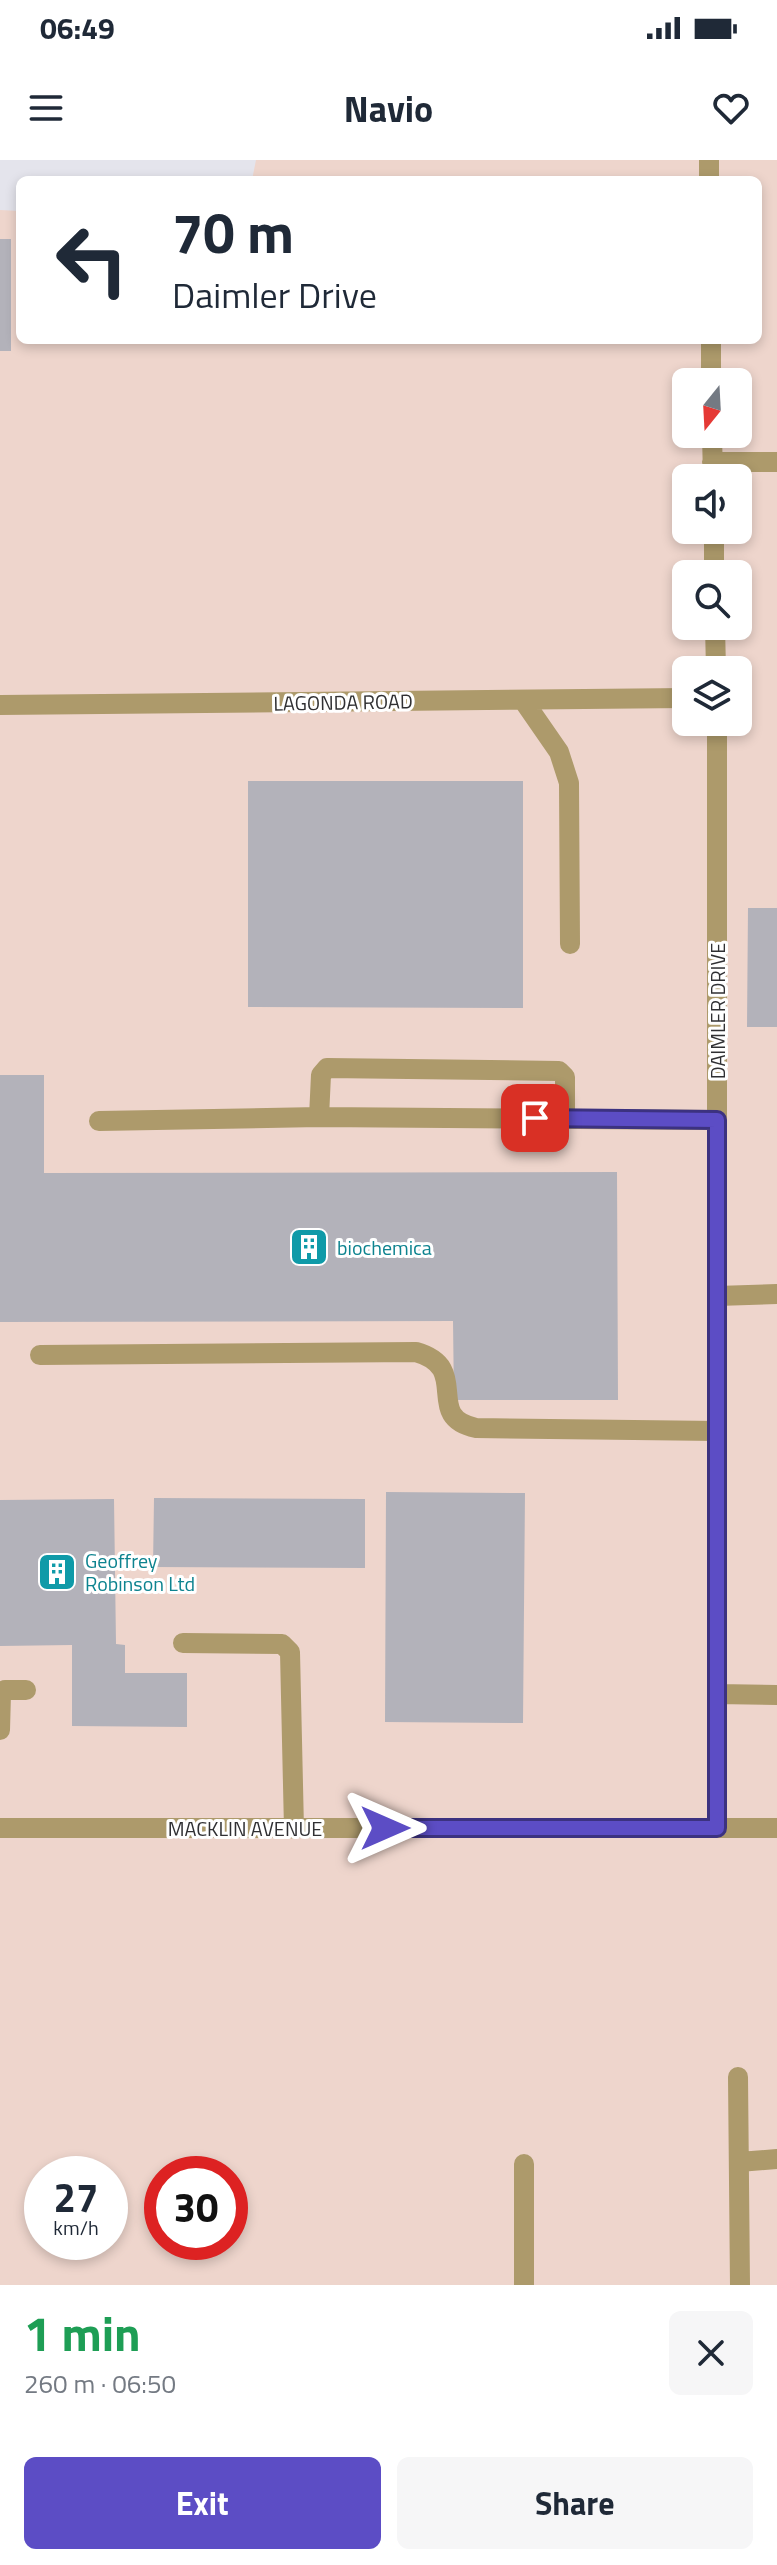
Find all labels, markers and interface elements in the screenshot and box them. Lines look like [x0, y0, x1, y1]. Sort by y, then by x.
text: 06:49 [40, 5, 115, 51]
text: Navio [344, 81, 433, 136]
icon: menu [24, 86, 68, 130]
icon: heart [709, 86, 753, 130]
text: 70 m [172, 190, 294, 275]
icon: left [40, 208, 144, 312]
text: Daimler Drive [172, 267, 377, 322]
north arrow [672, 368, 752, 448]
map controls [672, 368, 752, 736]
button: sound [672, 464, 752, 544]
button: search [672, 560, 752, 640]
button: layers [672, 656, 752, 736]
street label: LAGONDA ROAD [273, 685, 413, 719]
street label: DAIMLER DRIVE [702, 943, 733, 1079]
pin [501, 1084, 569, 1152]
icon: arrive [513, 1096, 557, 1140]
building icon: biochemica [288, 1226, 330, 1268]
place label: biochemica [337, 1232, 432, 1263]
place label: Geoffrey Robinson Ltd [85, 1545, 195, 1599]
building icon: Geoffrey Robinson Ltd [36, 1551, 78, 1593]
position arrow [343, 1786, 427, 1870]
street label: MACKLIN AVENUE [168, 1813, 322, 1844]
speed limit sign: 30 [144, 2156, 248, 2260]
text: 27 [54, 2167, 98, 2228]
text: km/h [53, 2212, 99, 2243]
text: 1 min [24, 2297, 141, 2370]
button: close [669, 2311, 753, 2395]
text: 260 m · 06:50 [24, 2364, 176, 2403]
button: Exit [24, 2457, 381, 2549]
button: Share [397, 2457, 753, 2549]

